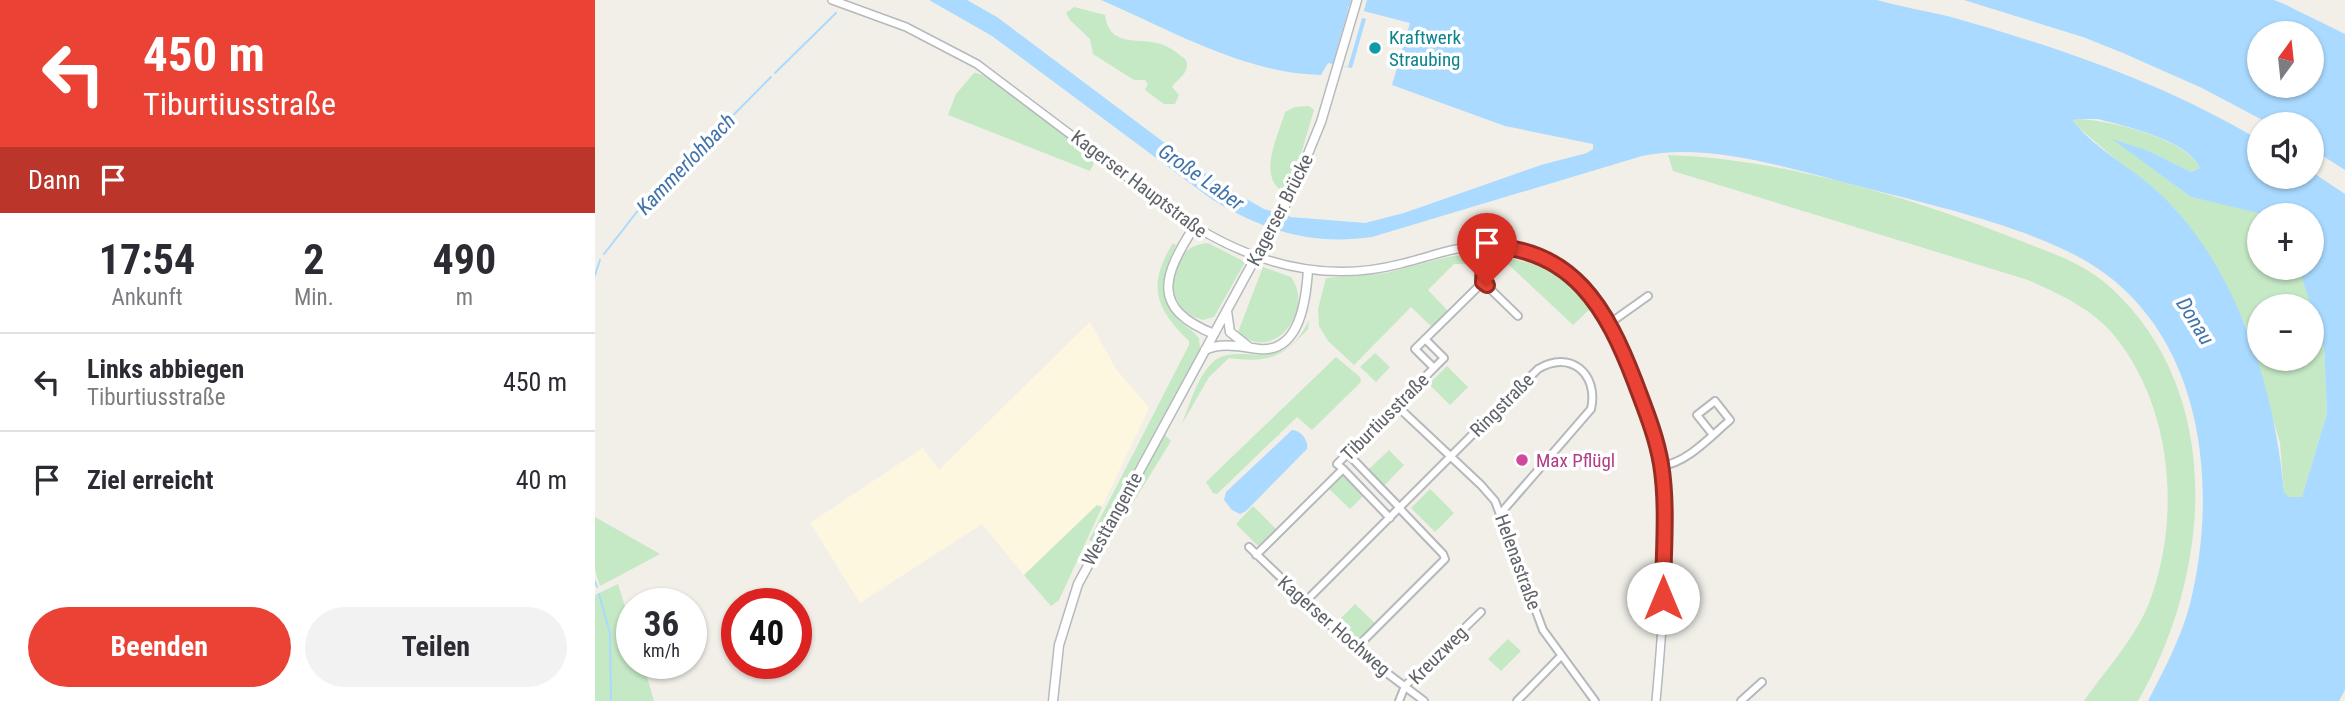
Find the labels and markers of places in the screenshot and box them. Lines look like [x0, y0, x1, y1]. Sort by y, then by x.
place label: Kraftwerk Straubing [1389, 26, 1462, 71]
marker: Kraftwerk Straubing [1367, 40, 1383, 56]
pin [1457, 213, 1517, 285]
place label: Max Pflügl [1536, 449, 1615, 472]
marker: Max Pflügl [1514, 452, 1530, 468]

